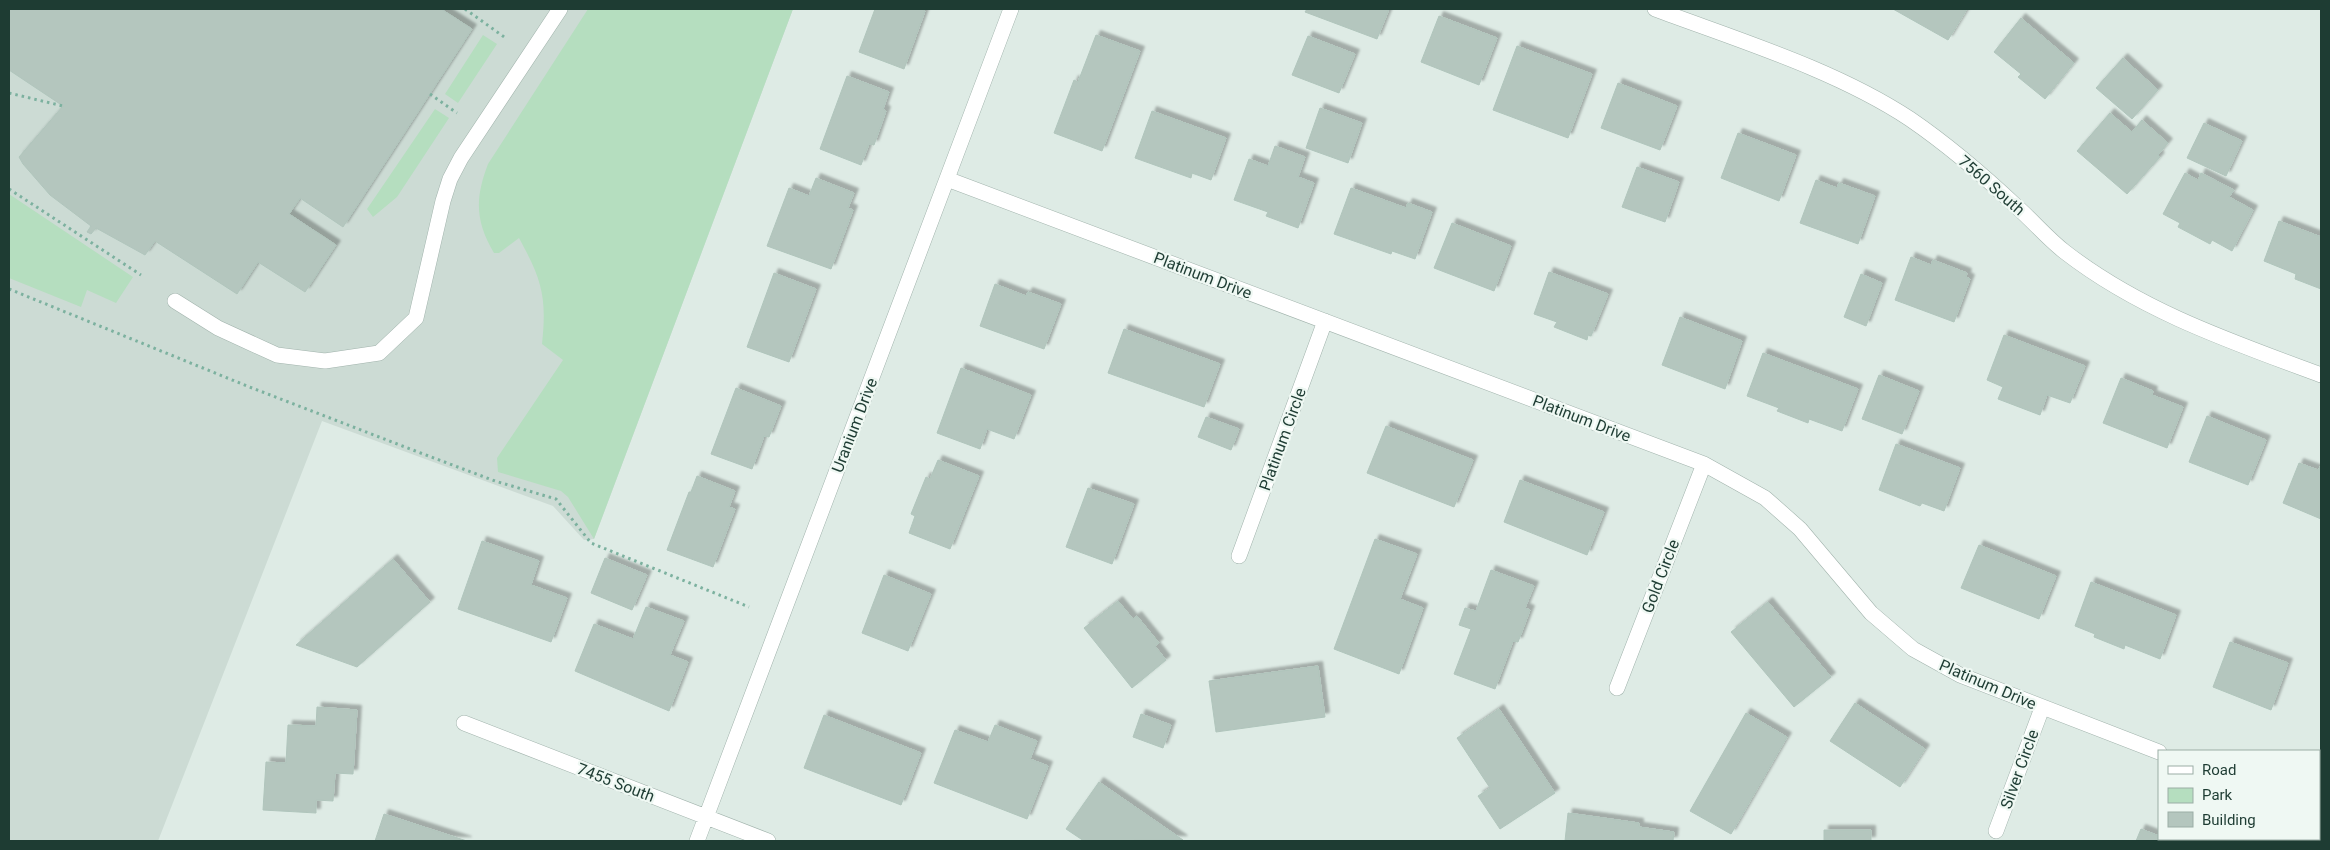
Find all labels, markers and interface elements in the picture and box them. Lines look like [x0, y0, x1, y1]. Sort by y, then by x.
street label: 7560 South [1955, 151, 2029, 219]
street label: Platinum Drive [1151, 248, 1255, 303]
street label: Uranium Drive [828, 375, 881, 475]
street label: Platinum Circle [1255, 385, 1310, 493]
street label: Platinum Drive [1530, 391, 1634, 446]
street label: Gold Circle [1638, 537, 1683, 616]
street label: Platinum Drive [1936, 656, 2039, 713]
street label: Silver Circle [1996, 727, 2043, 811]
legend [2158, 750, 2320, 840]
street label: 7455 South [574, 759, 657, 806]
text: Road [2202, 761, 2236, 779]
text: Park [2202, 786, 2233, 804]
text: Building [2202, 811, 2256, 829]

